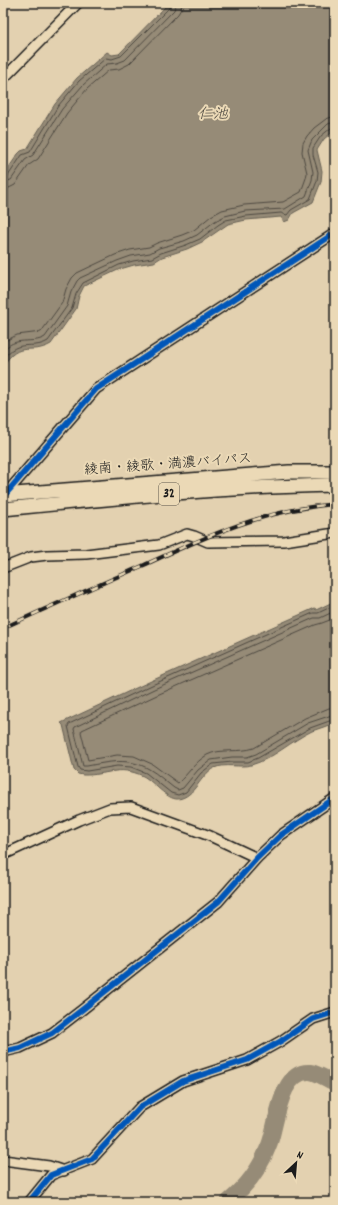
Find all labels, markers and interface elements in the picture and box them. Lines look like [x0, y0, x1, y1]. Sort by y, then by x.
water label: 仁池 [198, 104, 229, 126]
street label: 綾南・綾歌・満濃バイパス [84, 449, 252, 481]
road number: 32 [159, 483, 179, 505]
north arrow [276, 1143, 316, 1183]
text: N [294, 1147, 306, 1164]

